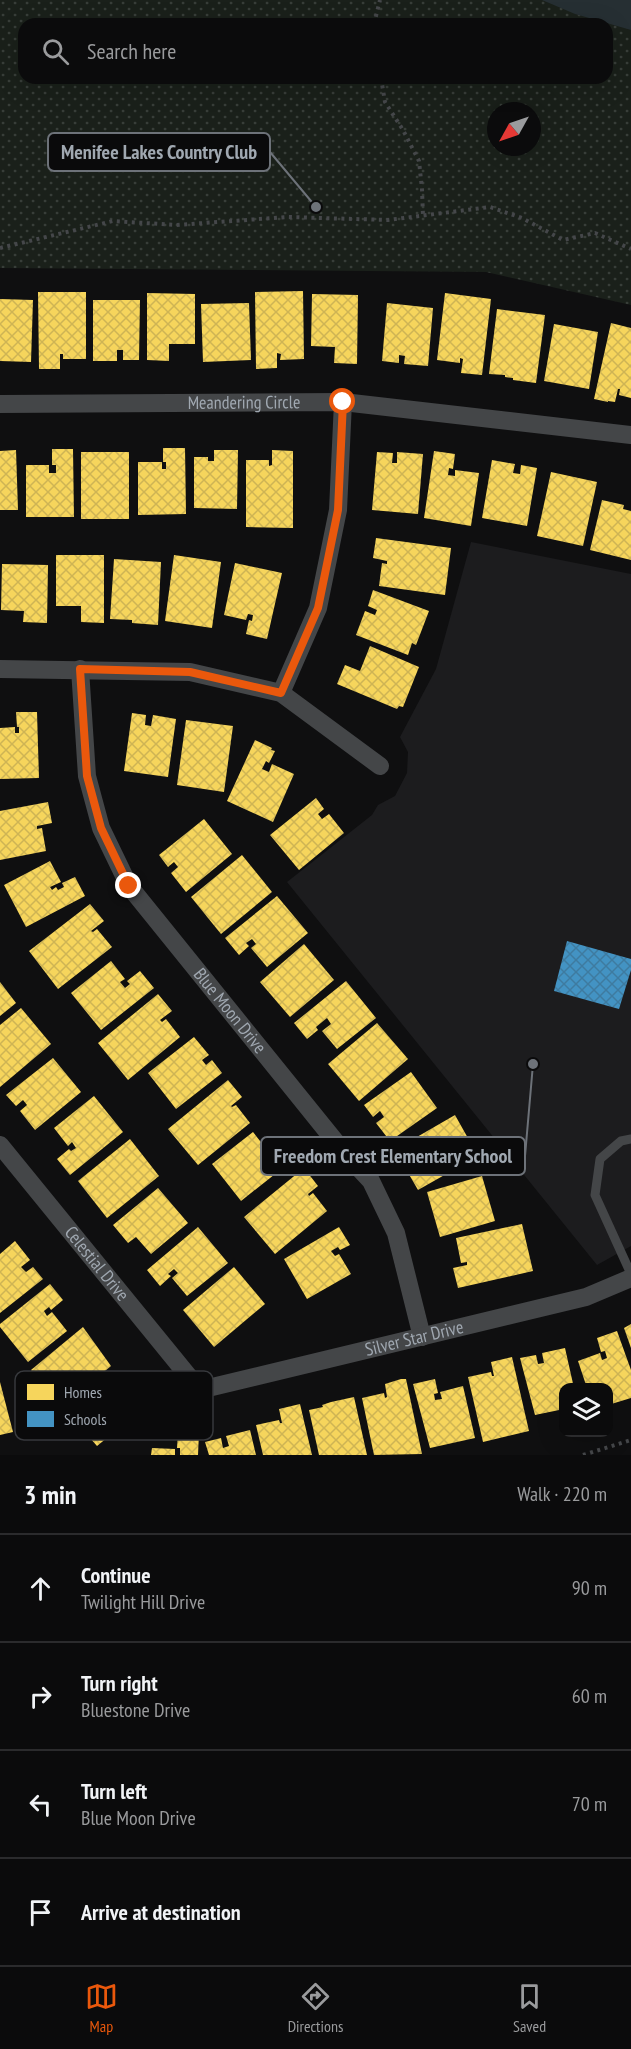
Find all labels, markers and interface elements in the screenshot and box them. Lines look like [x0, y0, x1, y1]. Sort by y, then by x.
search box [18, 18, 613, 84]
icon: search [39, 35, 72, 68]
text: Search here [87, 37, 176, 65]
north arrow [487, 102, 541, 156]
callout: Menifee Lakes Country Club [48, 133, 270, 171]
text: Menifee Lakes Country Club [61, 139, 257, 165]
route start [329, 388, 355, 414]
street label: Meandering Circle [188, 390, 300, 414]
route end [115, 872, 141, 898]
street label: Blue Moon Drive [189, 963, 272, 1058]
callout: Freedom Crest Elementary School [261, 1137, 525, 1175]
text: Freedom Crest Elementary School [274, 1143, 512, 1169]
street label: Celestial Drive [60, 1221, 134, 1305]
street label: Silver Star Drive [363, 1315, 466, 1361]
legend [15, 1371, 213, 1440]
text: Homes [64, 1382, 102, 1402]
map controls [559, 1383, 613, 1437]
button: layers [559, 1383, 613, 1437]
text: Schools [64, 1409, 107, 1429]
text: 3 min [24, 1478, 77, 1511]
text: Walk · 220 m [517, 1481, 607, 1507]
text: Continue [81, 1561, 151, 1589]
icon: ahead [24, 1572, 57, 1605]
text: 90 m [572, 1575, 607, 1601]
text: Twilight Hill Drive [81, 1589, 205, 1615]
text: Turn right [81, 1669, 158, 1697]
icon: right [24, 1680, 57, 1713]
text: 60 m [572, 1683, 607, 1709]
text: Bluestone Drive [81, 1697, 190, 1723]
text: Turn left [81, 1777, 147, 1805]
icon: left [24, 1788, 57, 1821]
text: 70 m [572, 1791, 607, 1817]
text: Blue Moon Drive [81, 1805, 196, 1831]
icon: arrive [24, 1896, 57, 1929]
text: Arrive at destination [81, 1898, 241, 1926]
tab: Map [85, 1980, 118, 2036]
tab: Directions [288, 1980, 343, 2036]
tab: Saved [513, 1980, 546, 2036]

